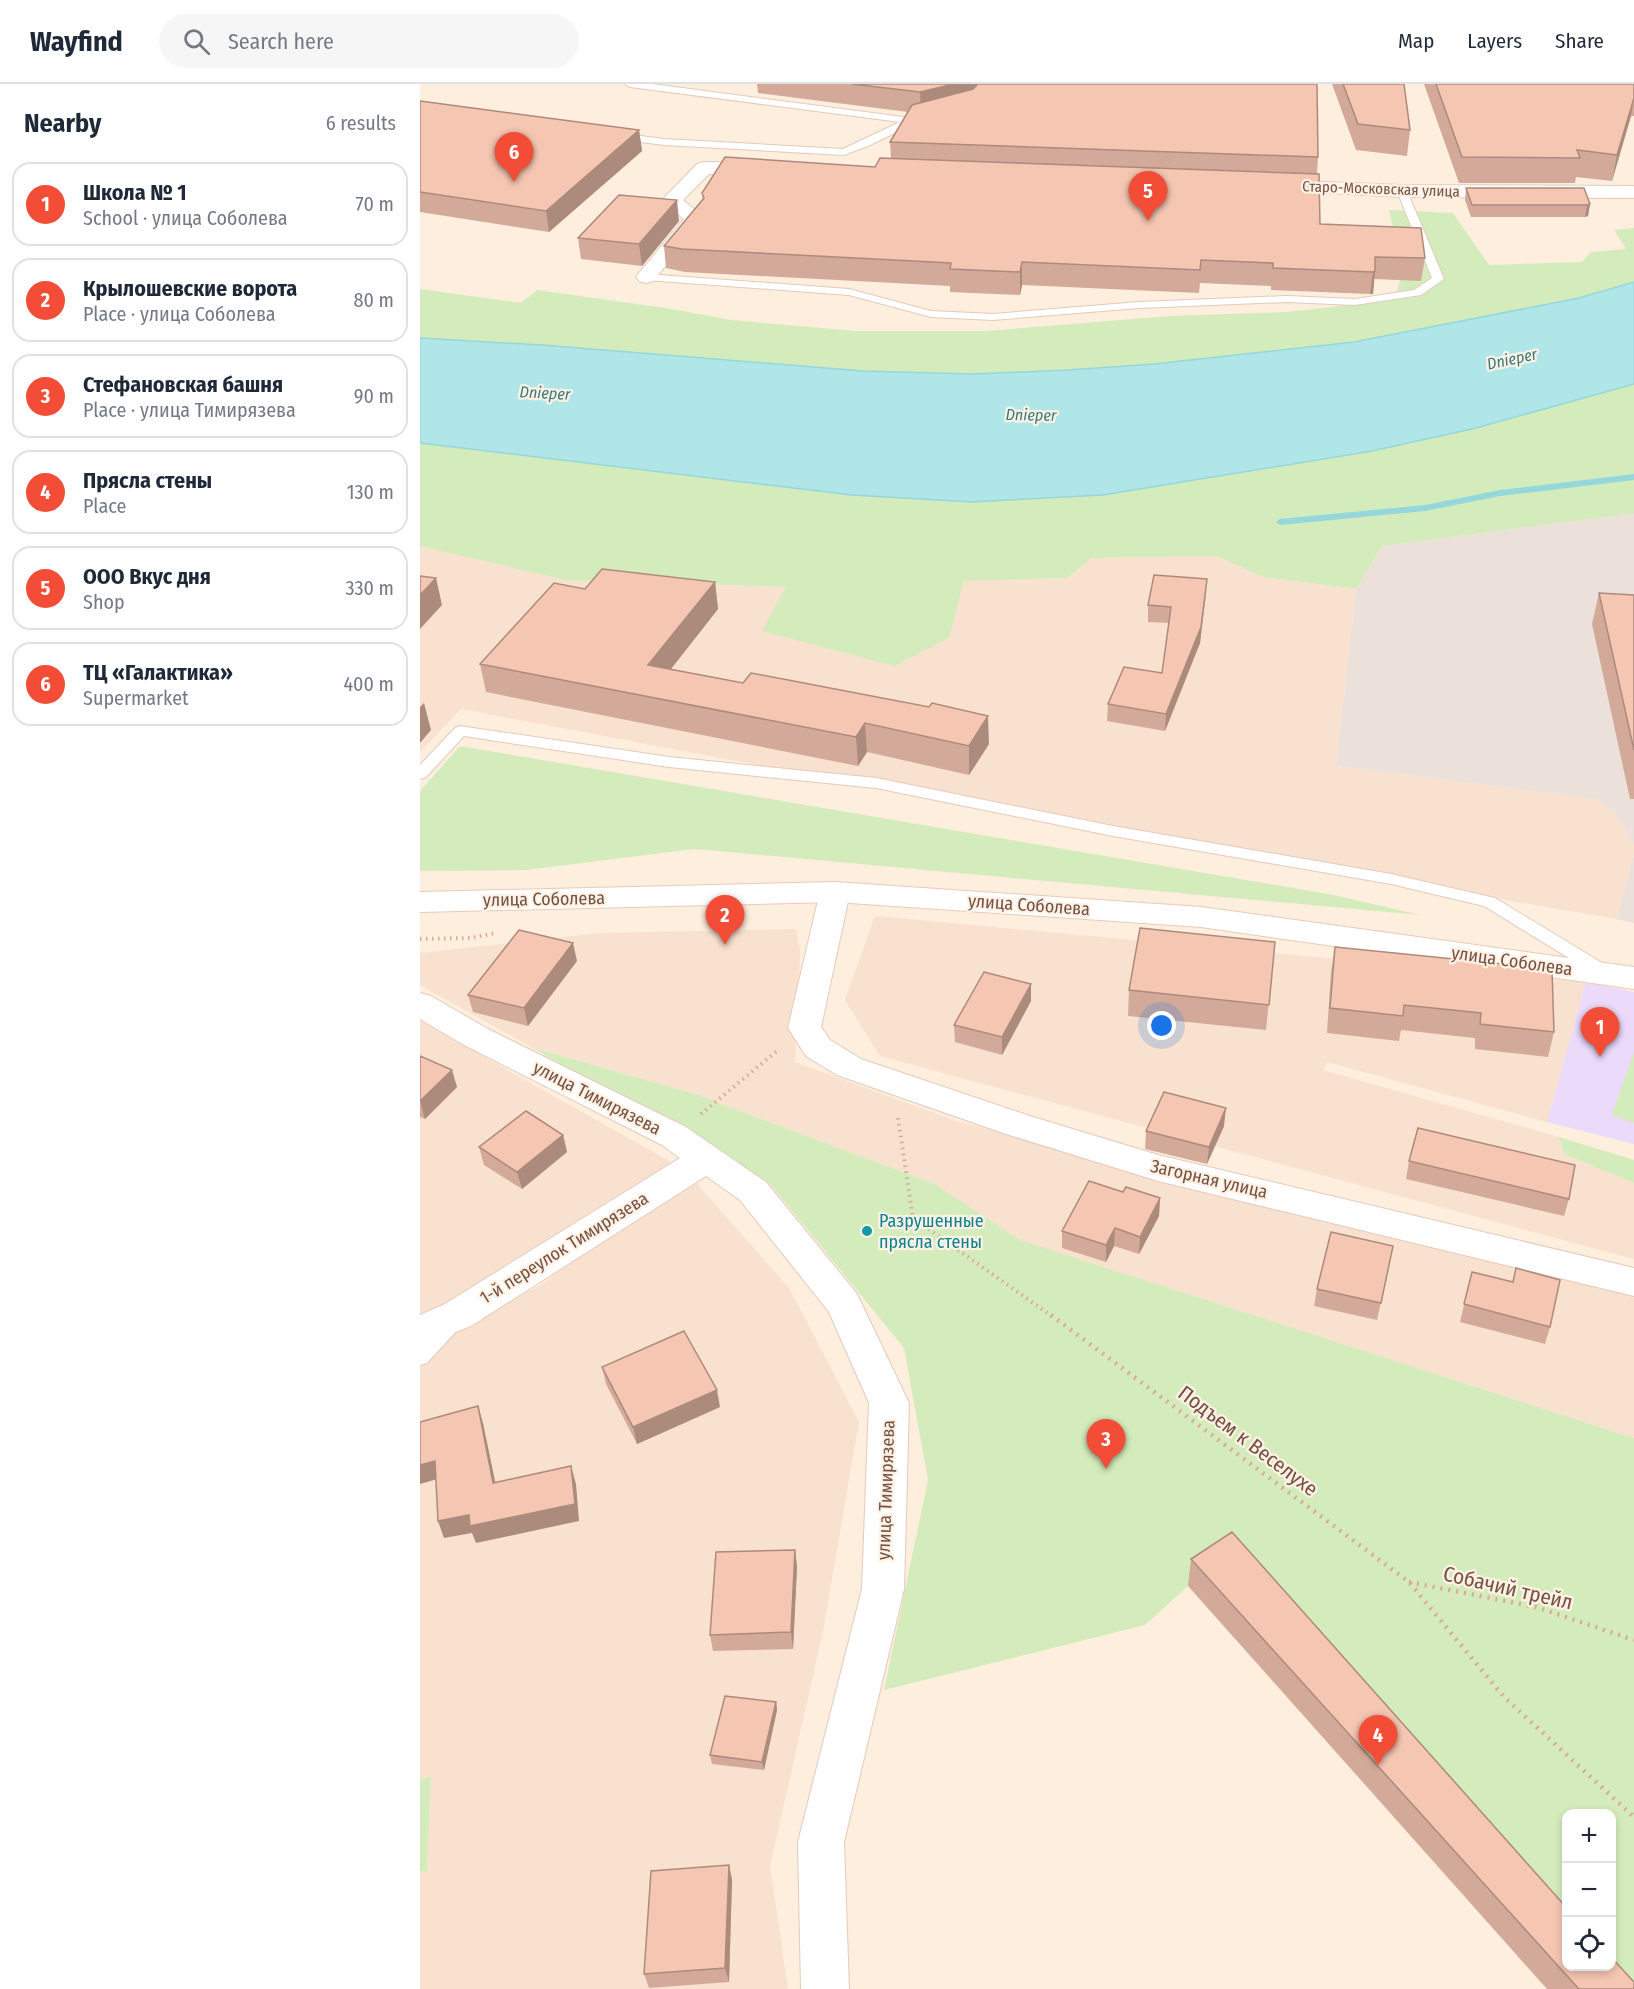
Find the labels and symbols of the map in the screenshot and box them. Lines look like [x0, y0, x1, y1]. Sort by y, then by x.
pin: 6 [494, 132, 533, 182]
pin: 5 [1128, 172, 1168, 221]
street label: Старо-Московская улица [1302, 177, 1460, 201]
water label: Dnieper [1485, 344, 1539, 374]
water label: Dnieper [519, 382, 571, 404]
water label: Dnieper [1005, 405, 1057, 425]
street label: улица Соболева [483, 887, 605, 911]
street label: улица Соболева [967, 890, 1091, 920]
pin: 2 [706, 896, 744, 945]
street label: улица Соболева [1450, 942, 1574, 980]
pin: 1 [1580, 1008, 1620, 1057]
your location [1147, 1011, 1176, 1040]
street label: улица Тимирязева [530, 1056, 665, 1140]
street label: Загорная улица [1148, 1155, 1270, 1203]
street label: 1-й переулок Тимирязева [476, 1187, 652, 1309]
place label: Разрушенные прясла стены [879, 1210, 984, 1253]
marker: Разрушенные прясла стены [860, 1224, 874, 1238]
street label: Подъем к Веселухе [1173, 1380, 1323, 1502]
street label: улица Тимирязева [873, 1419, 899, 1560]
pin: 3 [1086, 1420, 1126, 1469]
street label: Собачий трейл [1441, 1560, 1575, 1616]
pin: 4 [1358, 1716, 1398, 1765]

